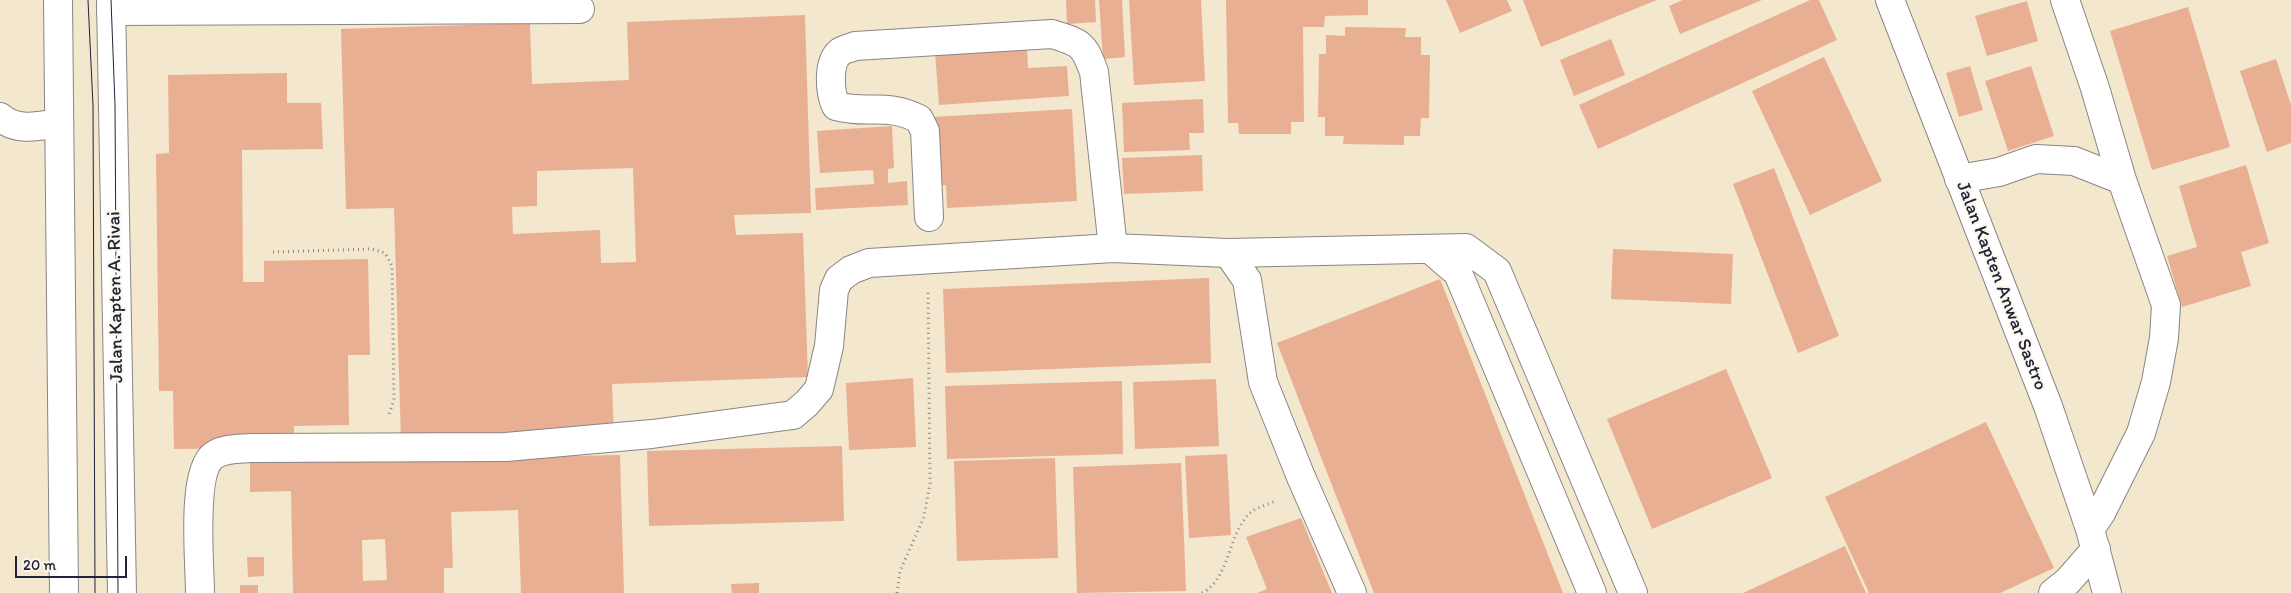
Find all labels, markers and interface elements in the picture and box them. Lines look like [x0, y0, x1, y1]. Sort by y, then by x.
street label: Jalan Kapten Anwar Sastro [1951, 178, 2051, 394]
street label: Jalan Kapten A. Rivai [103, 211, 129, 383]
scale bar [18, 546, 130, 578]
text: 20 m [23, 556, 56, 574]

